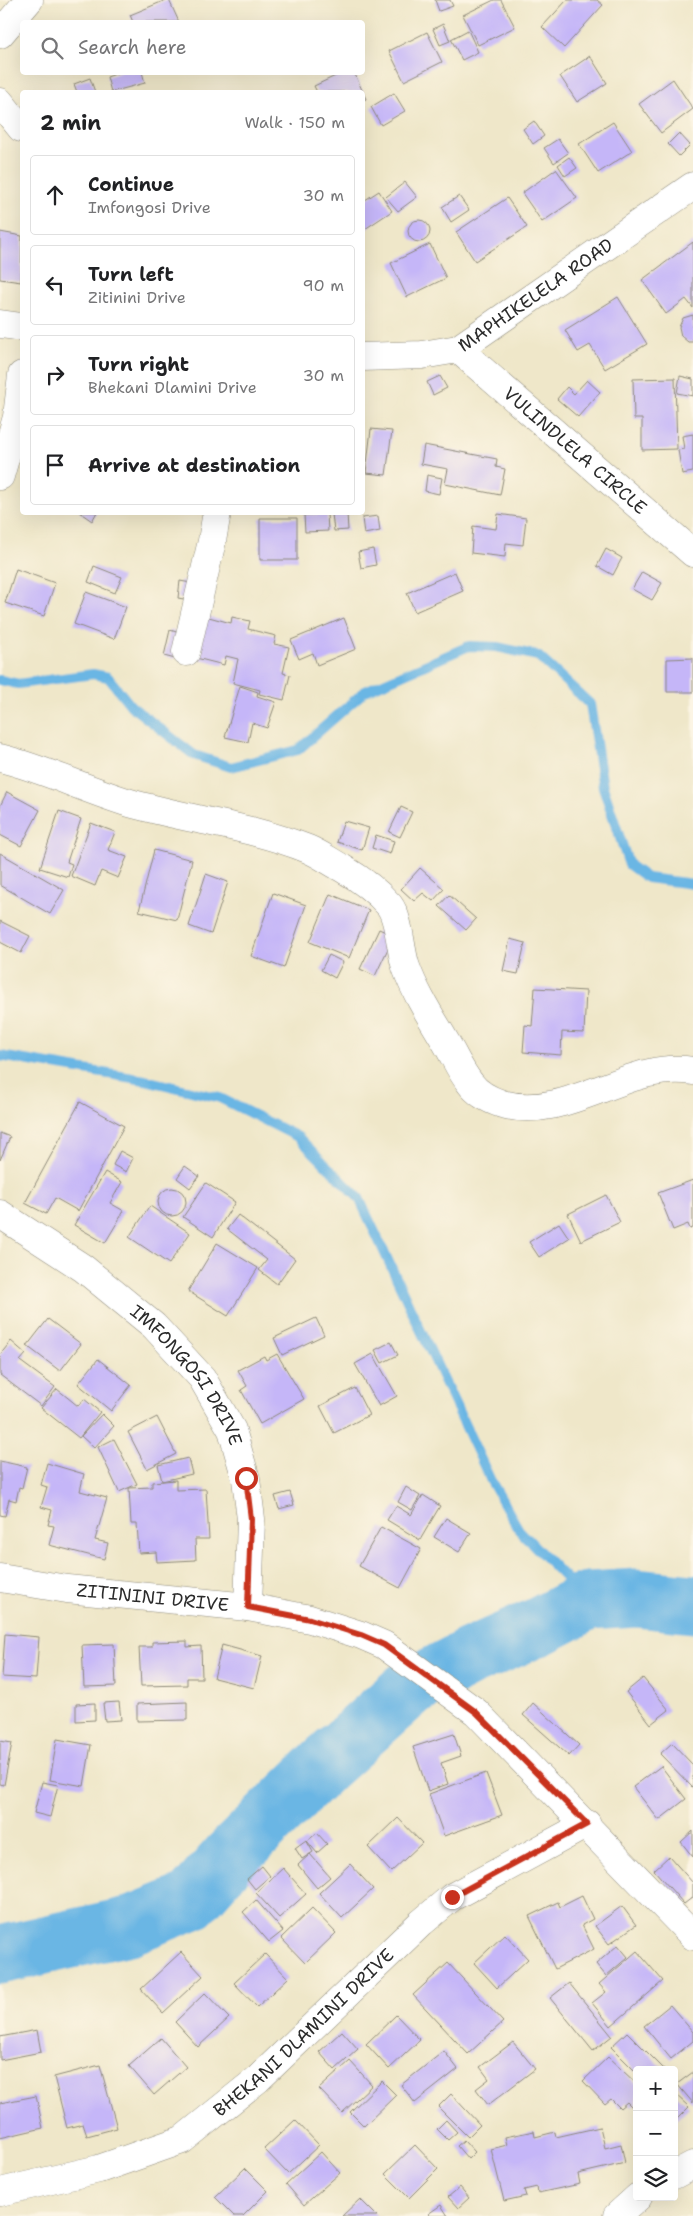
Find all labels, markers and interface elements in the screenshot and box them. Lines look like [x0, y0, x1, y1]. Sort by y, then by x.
search box [20, 20, 365, 75]
icon: search [38, 34, 66, 62]
text: Search here [78, 35, 187, 60]
text: 2 min [40, 109, 101, 137]
text: Walk · 150 m [244, 112, 345, 133]
text: Continue [88, 172, 174, 197]
icon: ahead [41, 181, 69, 209]
text: 30 m [303, 185, 344, 206]
text: Imfongosi Drive [88, 197, 211, 218]
street label: MAPHIKELELA ROAD [453, 233, 618, 357]
text: Turn left [88, 262, 174, 287]
icon: left [41, 271, 69, 299]
text: 90 m [303, 275, 344, 296]
text: Zitinini Drive [88, 287, 186, 308]
text: Turn right [88, 352, 189, 377]
icon: right [41, 361, 69, 389]
text: 30 m [303, 365, 344, 386]
text: Bhekani Dlamini Drive [88, 377, 257, 398]
street label: VULINDLELA CIRCLE [498, 382, 652, 520]
icon: arrive [41, 451, 69, 479]
text: Arrive at destination [88, 453, 300, 478]
street label: IMFONGOSI DRIVE [125, 1299, 248, 1448]
route start [235, 1467, 258, 1490]
street label: ZITININI DRIVE [75, 1578, 230, 1617]
route end [441, 1886, 464, 1909]
street label: BHEKANI DLAMINI DRIVE [208, 1943, 399, 2122]
map controls [633, 2066, 678, 2201]
button: + [633, 2066, 678, 2111]
button: − [633, 2111, 678, 2156]
button: layers [633, 2156, 678, 2201]

